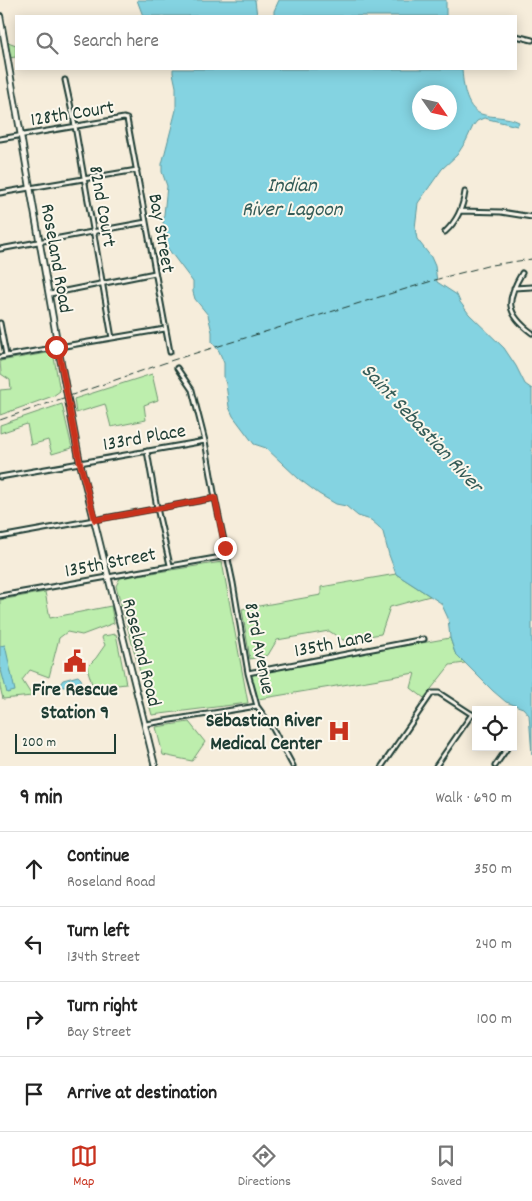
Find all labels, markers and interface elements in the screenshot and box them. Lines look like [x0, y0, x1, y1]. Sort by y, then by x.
search box [15, 15, 517, 70]
icon: search [33, 29, 61, 57]
text: Search here [73, 29, 159, 56]
north arrow [412, 85, 457, 130]
street label: 128th Court [29, 95, 116, 135]
street label: 82nd Court [80, 164, 122, 249]
water label: Indian River Lagoon [242, 172, 344, 226]
street label: Bay Street [139, 192, 181, 275]
street label: Roseland Road [32, 202, 78, 315]
route start [45, 336, 68, 359]
water label: Saint Sebastian River [353, 358, 490, 502]
street label: 133rd Place [101, 418, 188, 460]
route end [214, 537, 237, 560]
street label: 135th Street [63, 541, 159, 586]
street label: Roseland Road [113, 596, 167, 710]
street label: 83rd Avenue [235, 600, 281, 697]
street label: 135th Lane [292, 624, 375, 666]
public building icon: Fire Rescue Station 9 [62, 648, 88, 674]
place label: Fire Rescue Station 9 [32, 677, 118, 728]
map controls [472, 706, 517, 751]
button: locate [472, 706, 517, 751]
place label: Sebastian River Medical Center [206, 708, 323, 759]
hospital icon: Sebastian River Medical Center [326, 718, 352, 744]
scale bar [15, 731, 116, 754]
text: 200 m [22, 733, 56, 753]
text: 9 min [20, 784, 62, 814]
text: Walk · 690 m [435, 787, 512, 810]
text: Continue [67, 844, 129, 871]
icon: ahead [20, 855, 48, 883]
text: 350 m [474, 858, 512, 881]
text: Roseland Road [67, 871, 155, 894]
text: Turn left [67, 919, 130, 946]
icon: left [20, 930, 48, 958]
text: 240 m [475, 933, 512, 956]
text: 134th Street [67, 946, 140, 969]
text: Turn right [67, 994, 138, 1021]
icon: right [20, 1005, 48, 1033]
text: 100 m [476, 1008, 512, 1031]
text: Bay Street [67, 1021, 131, 1044]
icon: arrive [20, 1080, 48, 1108]
text: Arrive at destination [67, 1081, 217, 1108]
tab: Map [70, 1142, 98, 1192]
tab: Directions [238, 1142, 291, 1192]
tab: Saved [431, 1142, 462, 1192]

